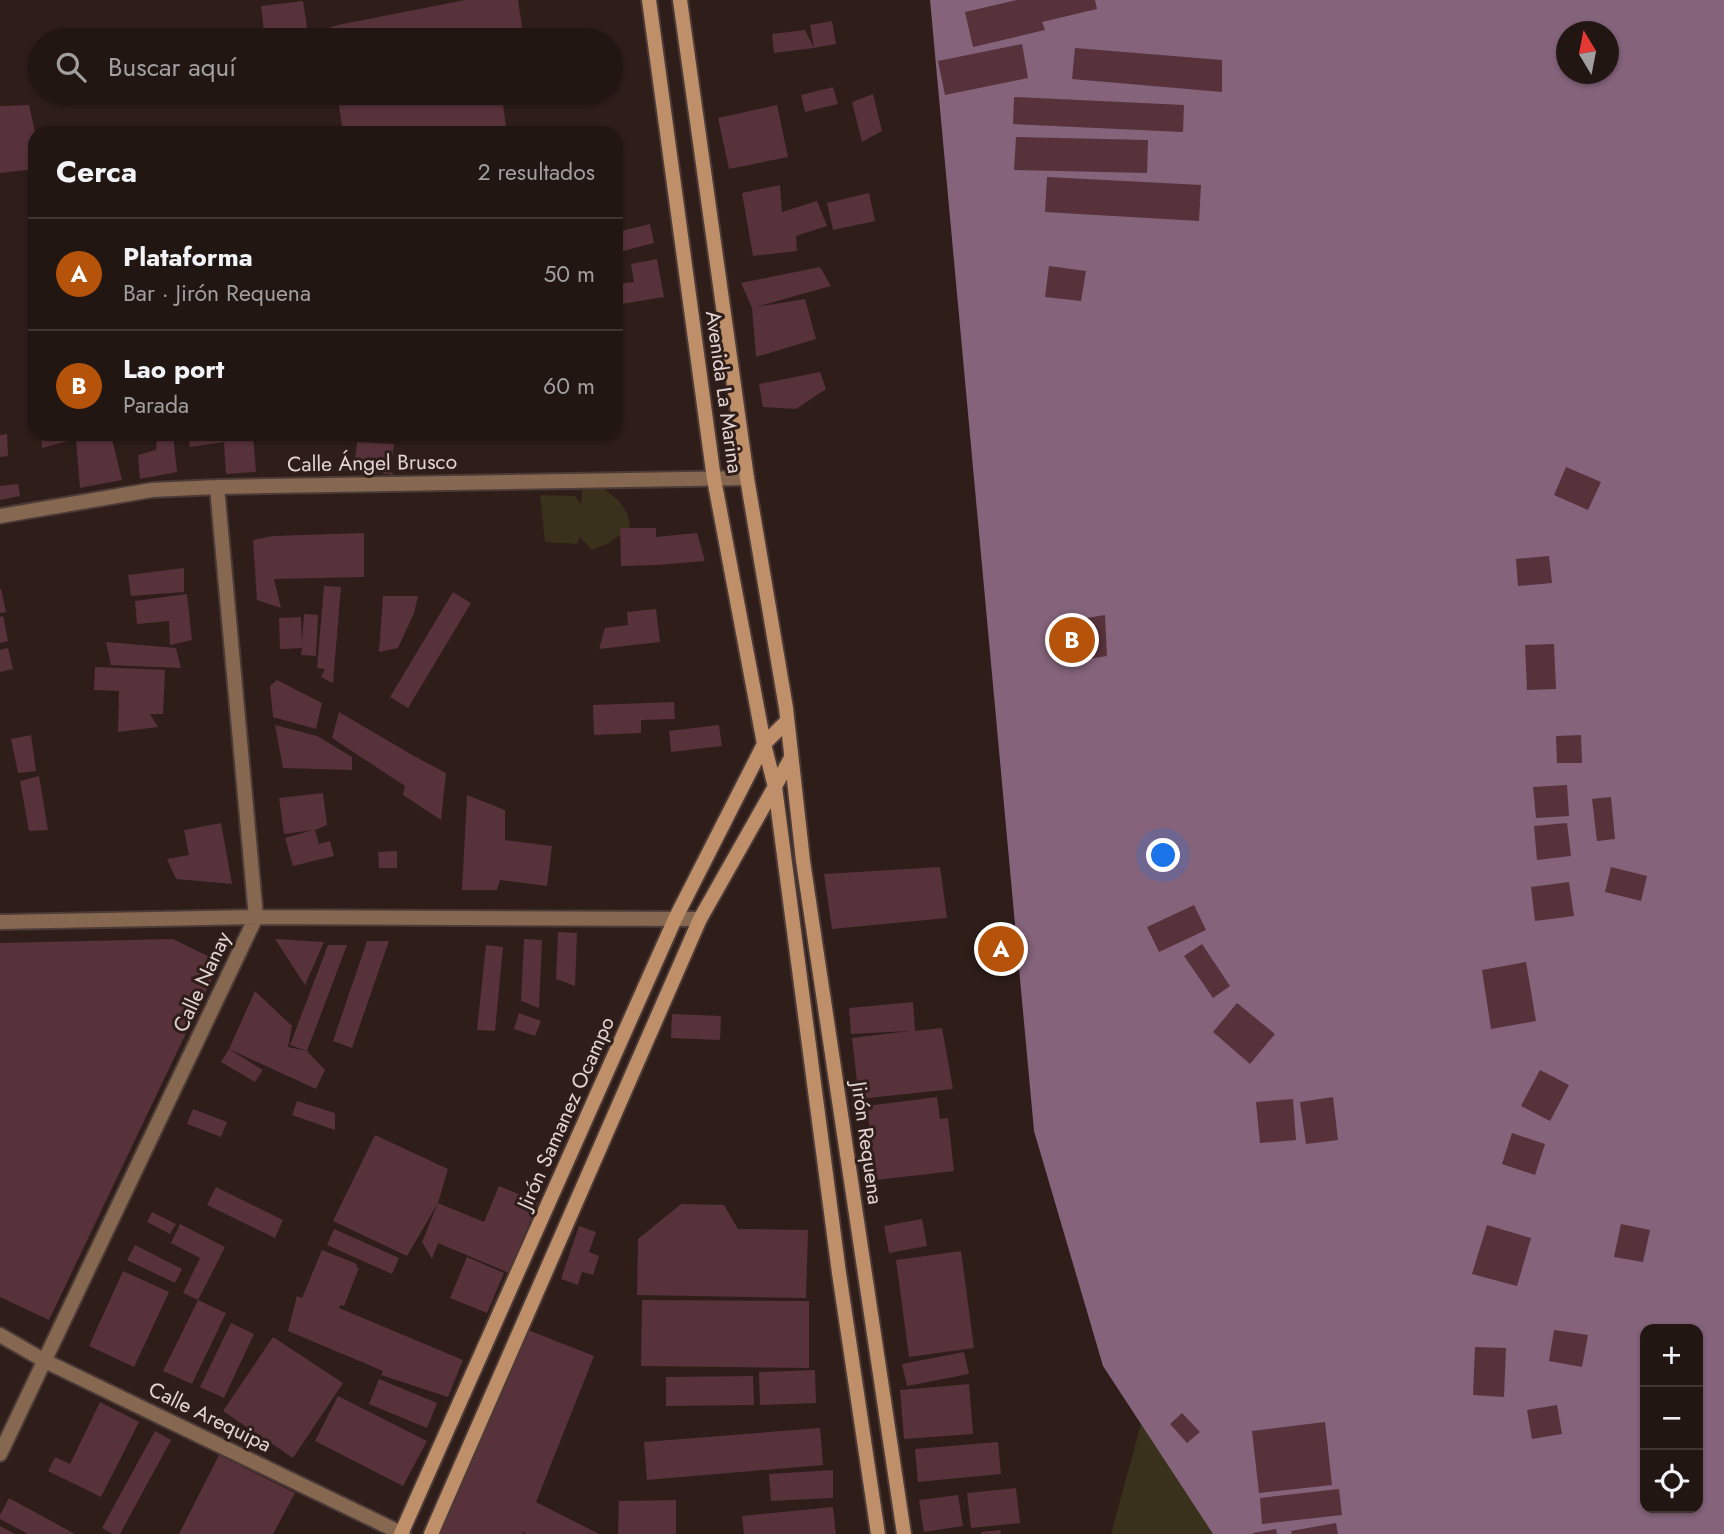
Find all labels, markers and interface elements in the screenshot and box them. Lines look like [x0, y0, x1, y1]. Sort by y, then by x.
north arrow [1556, 21, 1619, 84]
search box [28, 28, 623, 105]
icon: search [52, 48, 90, 86]
text: Buscar aquí [108, 48, 236, 86]
text: Cerca [56, 150, 137, 193]
text: 2 resultados [477, 155, 595, 189]
text: Plataforma [123, 238, 253, 276]
text: A [71, 257, 87, 291]
text: 50 m [543, 257, 595, 291]
text: Bar · Jirón Requena [123, 276, 311, 310]
street label: Avenida La Marina [698, 309, 750, 475]
text: Lao port [123, 350, 224, 388]
text: B [71, 369, 87, 403]
text: 60 m [543, 369, 595, 403]
text: Parada [123, 388, 189, 422]
street label: Calle Ángel Brusco [287, 447, 457, 479]
pin: B [1049, 614, 1095, 666]
your location [1146, 838, 1180, 872]
pin: A [978, 923, 1024, 975]
street label: Calle Nanay [166, 926, 239, 1037]
street label: Jirón Samanez Ocampo [509, 1012, 622, 1217]
street label: Jirón Requena [843, 1077, 890, 1206]
map controls [1640, 1324, 1703, 1513]
button: + [1640, 1324, 1703, 1387]
street label: Calle Arequipa [143, 1374, 277, 1460]
button: − [1640, 1387, 1703, 1450]
button: locate [1640, 1450, 1703, 1513]

